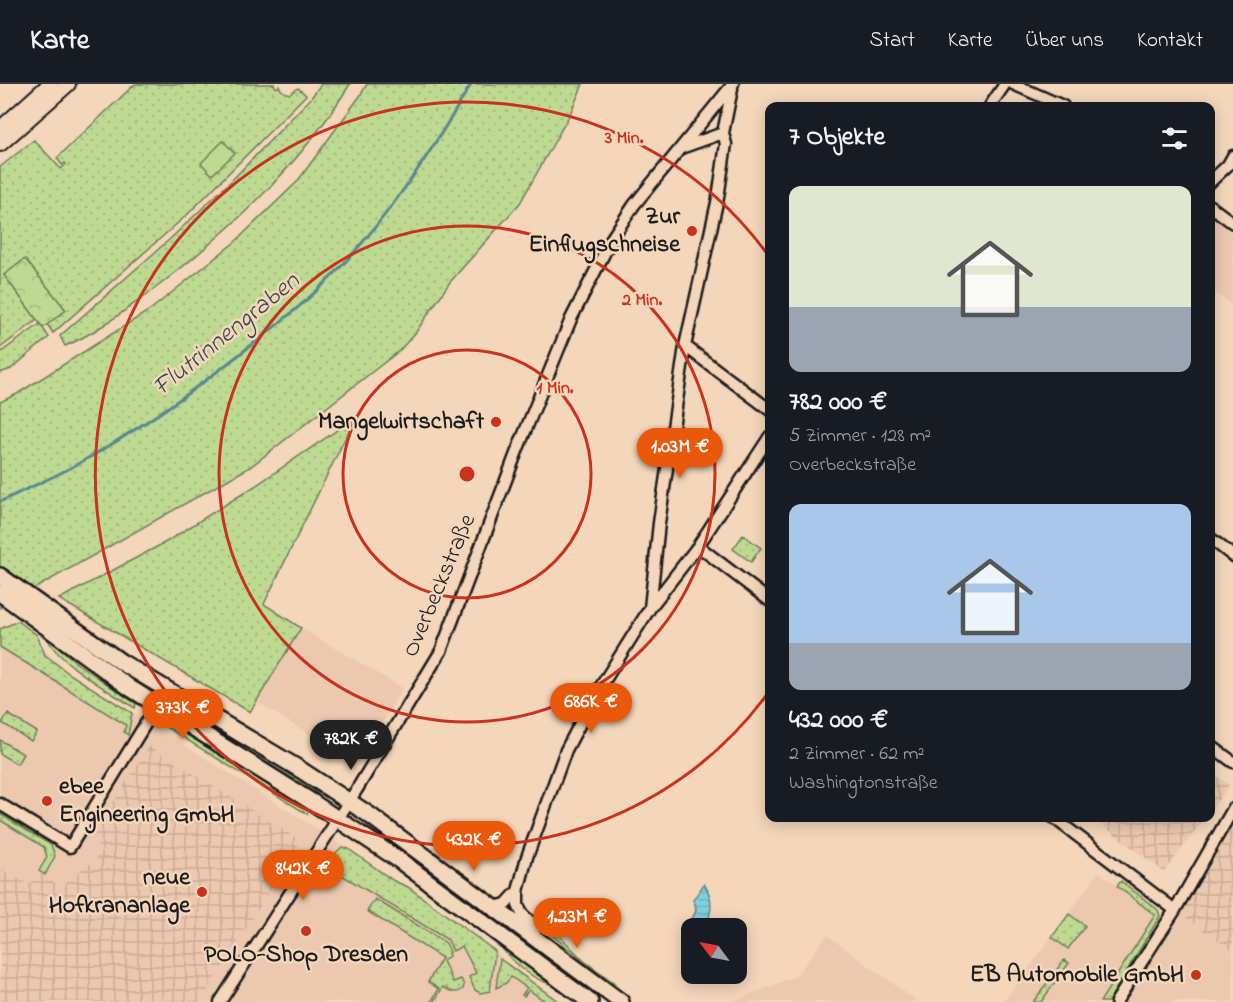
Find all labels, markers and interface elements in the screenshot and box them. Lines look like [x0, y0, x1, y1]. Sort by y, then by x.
text: Karte [30, 21, 89, 62]
text: Start [869, 26, 915, 56]
text: Karte [948, 26, 992, 56]
text: Über uns [1025, 26, 1104, 56]
text: Kontakt [1137, 26, 1203, 56]
text: 7 Objekte [789, 119, 885, 157]
icon: filters [1158, 122, 1191, 155]
text: 3 Min. [604, 126, 644, 152]
place label: Zur Einflugschneise [529, 200, 681, 264]
marker: Zur Einflugschneise [685, 224, 699, 238]
icon: home [936, 225, 1044, 333]
water label: Flutrinnengraben [145, 263, 310, 406]
text: 2 Min. [621, 288, 662, 314]
text: 1 Min. [537, 376, 574, 402]
text: 782 000 € [789, 384, 887, 422]
place label: Mangelwirtschaft [318, 405, 485, 441]
marker: Mangelwirtschaft [489, 415, 503, 429]
text: 5 Zimmer · 128 m² [789, 422, 931, 451]
pin: 1.03M € [625, 428, 735, 479]
text: 1.03M € [651, 433, 709, 462]
text: Overbeckstraße [789, 451, 916, 480]
centre of rings [457, 464, 477, 484]
street label: Overbeckstraße [394, 509, 486, 663]
icon: home [936, 543, 1044, 651]
pin: 686K € [542, 683, 640, 734]
text: 686K € [564, 688, 618, 717]
pin: 373K € [134, 689, 232, 740]
text: 373K € [156, 694, 210, 723]
text: 432 000 € [789, 702, 888, 740]
pin: 782K € [302, 720, 400, 771]
text: 782K € [324, 725, 378, 754]
text: 2 Zimmer · 62 m² [789, 740, 925, 769]
text: Washingtonstraße [789, 769, 938, 798]
place label: ebee Engineering GmbH [59, 770, 235, 834]
marker: ebee Engineering GmbH [40, 794, 54, 808]
pin: 432K € [425, 821, 523, 872]
text: 432K € [446, 826, 502, 855]
pin: 842K € [254, 850, 352, 901]
text: 842K € [276, 855, 330, 884]
place label: neue Hofkrananlage [49, 861, 191, 925]
marker: neue Hofkrananlage [195, 885, 209, 899]
pin: 1.23M € [522, 898, 632, 949]
text: 1.23M € [547, 903, 607, 932]
north arrow [681, 918, 747, 984]
map controls [681, 918, 747, 984]
marker: POLO-Shop Dresden [299, 924, 313, 938]
place label: POLO-Shop Dresden [204, 938, 408, 973]
place label: EB Automobile GmbH [970, 958, 1184, 993]
marker: EB Automobile GmbH [1189, 968, 1203, 982]

